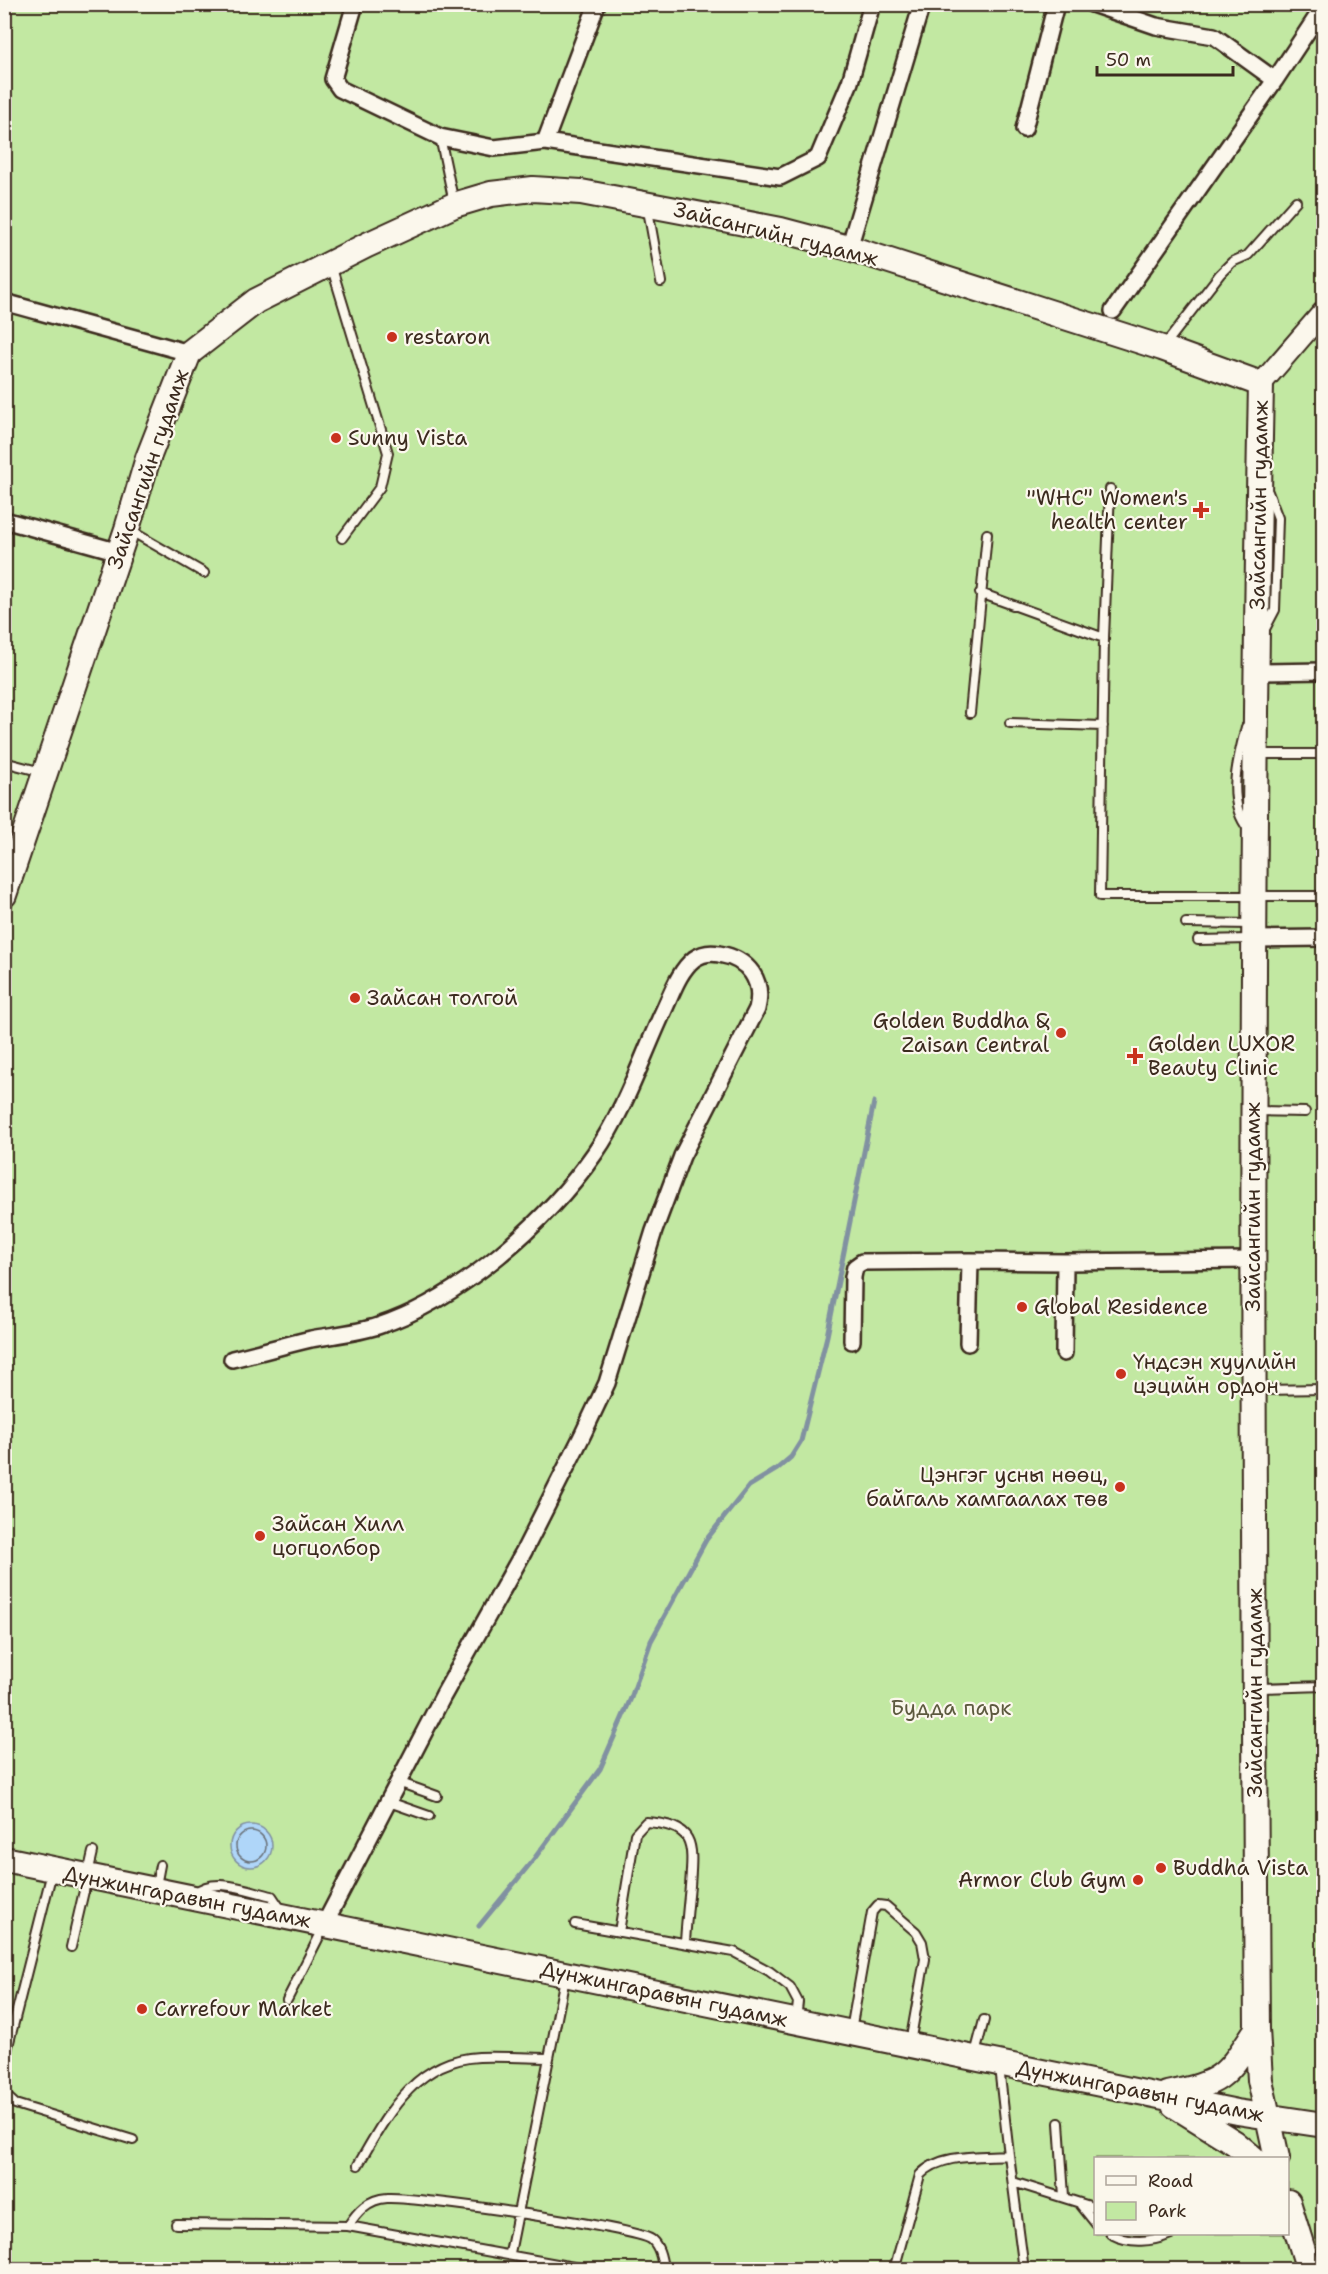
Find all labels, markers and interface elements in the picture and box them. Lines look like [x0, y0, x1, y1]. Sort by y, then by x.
scale bar [1097, 39, 1234, 77]
text: 50 m [1106, 48, 1151, 72]
street label: Зайсангийн гудамж [671, 195, 881, 273]
place label: restaron [404, 323, 490, 351]
marker: restaron [385, 330, 399, 344]
street label: Зайсангийн гудамж [101, 365, 195, 573]
street label: Зайсангийн гудамж [1243, 400, 1275, 610]
place label: Sunny Vista [348, 424, 467, 452]
marker: Sunny Vista [329, 431, 343, 445]
place label: "WHC" Women's health center [1026, 484, 1188, 536]
marker: "WHC" Women's health center [1192, 501, 1210, 519]
place label: Зайсан толгой [367, 984, 518, 1012]
marker: Зайсан толгой [348, 991, 362, 1005]
place label: Golden Buddha & Zaisan Central [873, 1007, 1050, 1059]
marker: Golden Buddha & Zaisan Central [1054, 1026, 1068, 1040]
place label: Golden LUXOR Beauty Clinic [1148, 1030, 1295, 1082]
marker: Golden LUXOR Beauty Clinic [1126, 1047, 1144, 1065]
street label: Зайсангийн гудамж [1239, 1102, 1267, 1312]
place label: Global Residence [1034, 1293, 1208, 1321]
marker: Global Residence [1015, 1300, 1029, 1314]
place label: Үндсэн хуулийн цэцийн ордон [1133, 1348, 1296, 1400]
marker: Үндсэн хуулийн цэцийн ордон [1114, 1367, 1128, 1381]
place label: Цэнгэг усны нөөц, байгаль хамгаалах төв [866, 1461, 1108, 1513]
marker: Цэнгэг усны нөөц, байгаль хамгаалах төв [1113, 1480, 1127, 1494]
place label: Зайсан Хилл цогцолбор [272, 1510, 405, 1562]
marker: Зайсан Хилл цогцолбор [253, 1529, 267, 1543]
street label: Зайсангийн гудамж [1241, 1588, 1269, 1798]
park label: Будда парк [890, 1694, 1012, 1722]
place label: Buddha Vista [1173, 1854, 1308, 1882]
street label: Дүнжингаравын гудамж [61, 1859, 314, 1935]
marker: Buddha Vista [1154, 1861, 1168, 1875]
place label: Armor Club Gym [958, 1866, 1126, 1894]
marker: Armor Club Gym [1131, 1873, 1145, 1887]
street label: Дүнжингаравын гудамж [538, 1954, 790, 2034]
place label: Carrefour Market [154, 1995, 332, 2023]
marker: Carrefour Market [135, 2002, 149, 2016]
street label: Дүнжингаравын гудамж [1014, 2053, 1267, 2129]
legend [1094, 2157, 1289, 2235]
text: Road [1148, 2169, 1193, 2193]
text: Park [1148, 2199, 1187, 2223]

